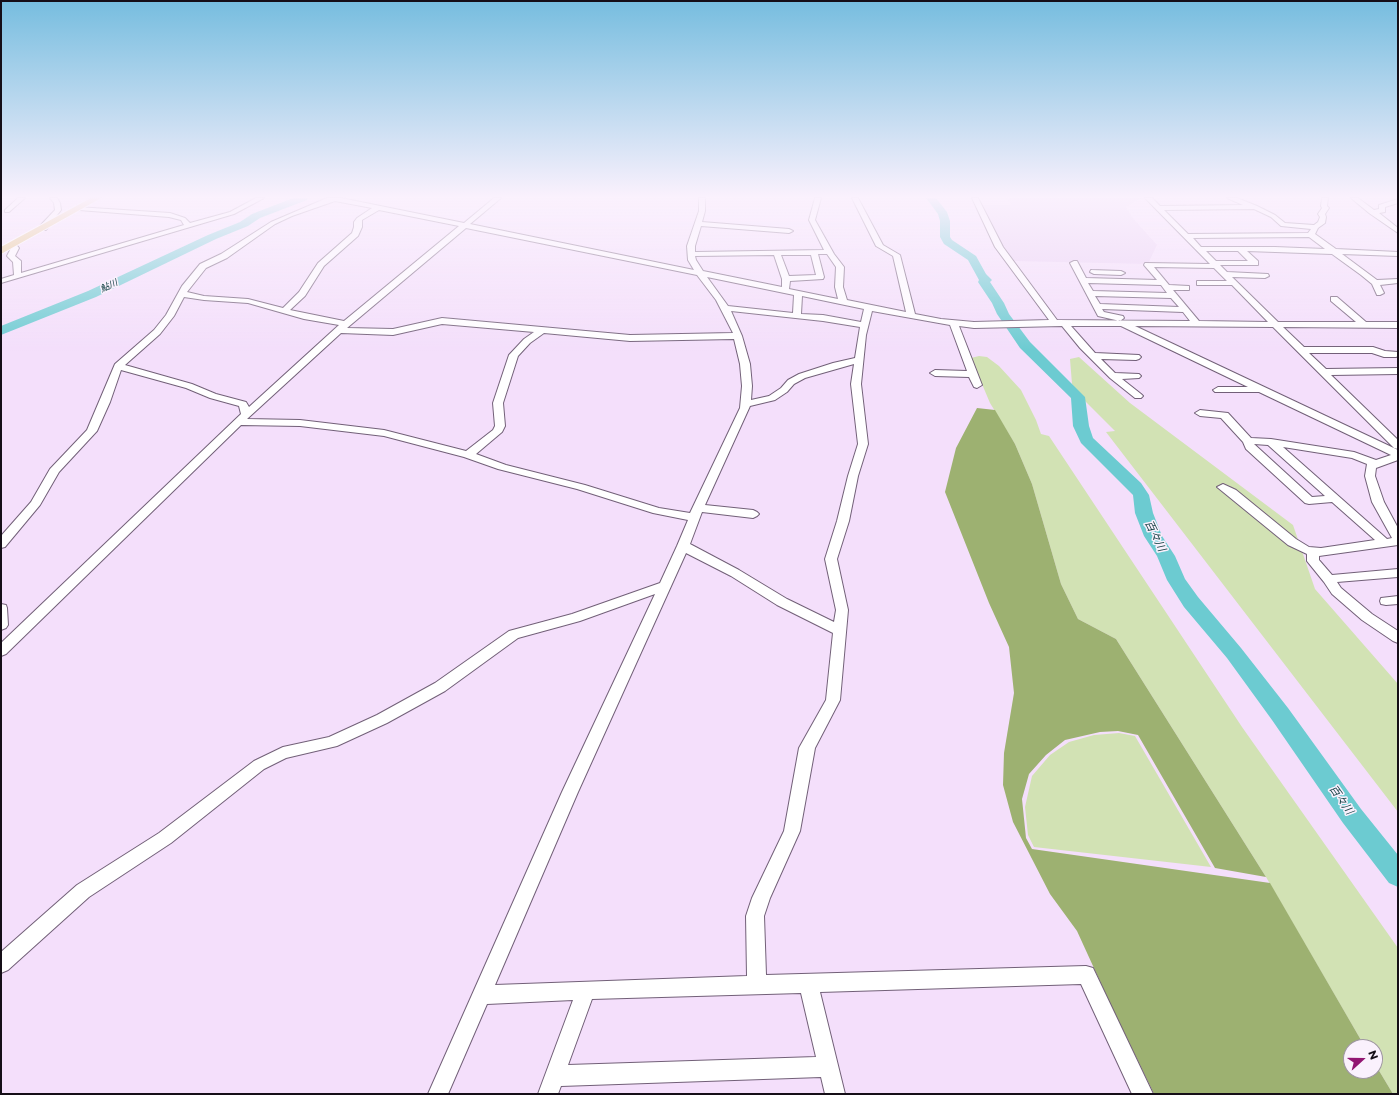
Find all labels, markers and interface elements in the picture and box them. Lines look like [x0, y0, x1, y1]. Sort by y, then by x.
water label: 鮎川 [99, 277, 119, 295]
water label: 百々川 [1142, 518, 1168, 554]
water label: 百々川 [1326, 783, 1356, 817]
north arrow [1343, 1039, 1383, 1079]
text: N [1365, 1048, 1381, 1062]

